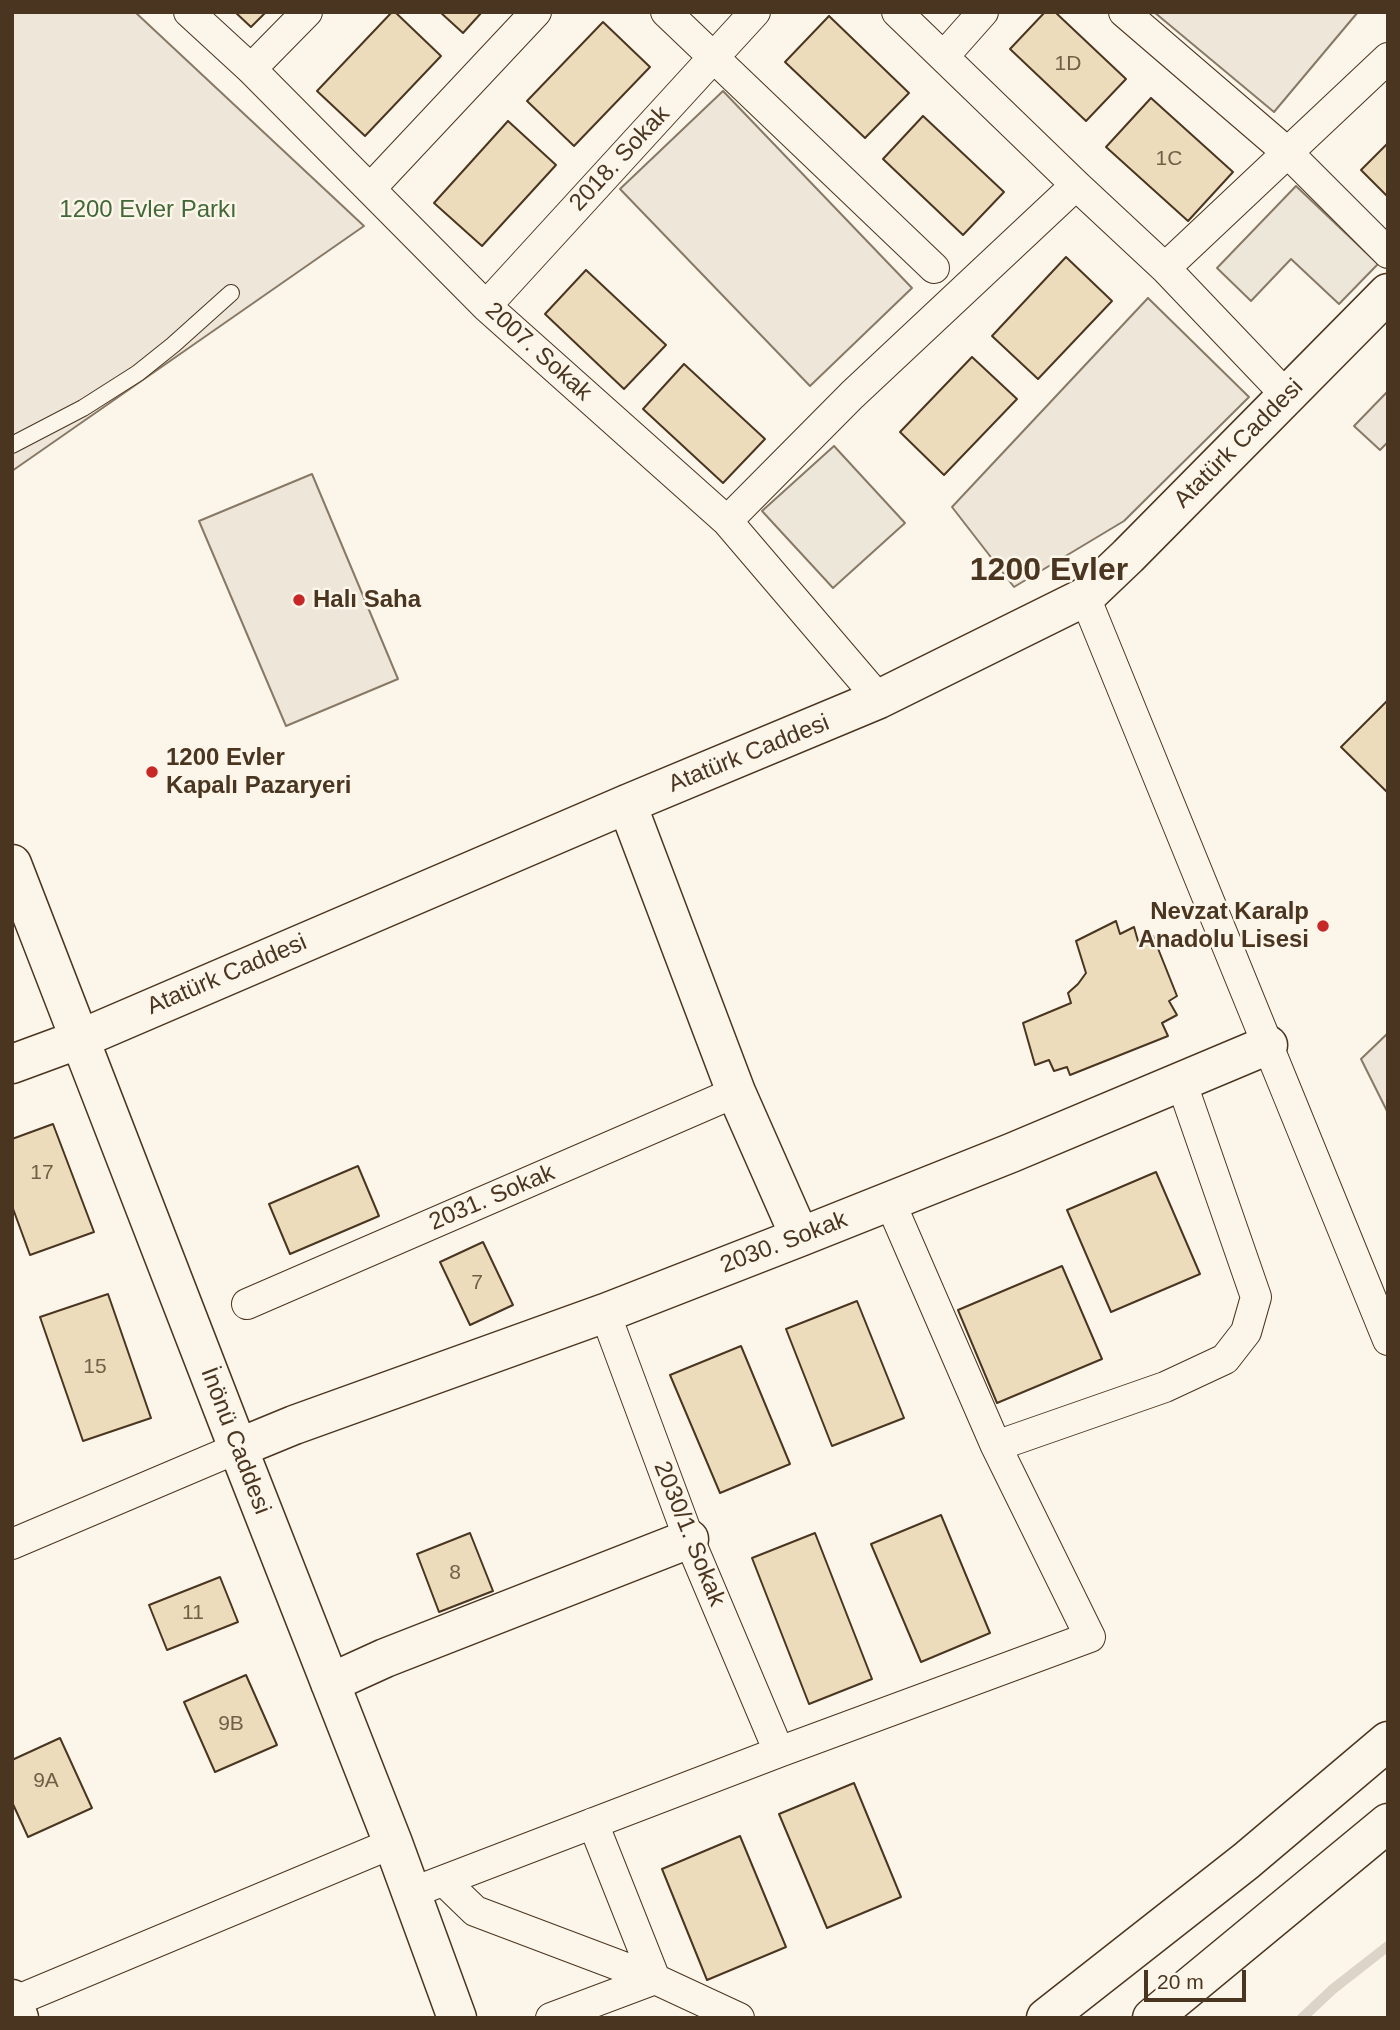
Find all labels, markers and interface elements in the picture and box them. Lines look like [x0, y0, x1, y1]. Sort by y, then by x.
house number: 1D [1055, 51, 1081, 77]
street label: 2018. Sokak [564, 100, 676, 218]
house number: 1C [1156, 146, 1182, 172]
park label: 1200 Evler Parkı [59, 196, 237, 224]
street label: 2007. Sokak [479, 297, 597, 407]
street label: Atatürk Caddesi [1168, 373, 1310, 515]
district label: 1200 Evler [970, 552, 1128, 590]
place label: Halı Saha [313, 586, 421, 614]
marker: Halı Saha [291, 592, 307, 608]
street label: Atatürk Caddesi [664, 709, 834, 799]
place label: 1200 Evler Kapalı Pazaryeri [166, 744, 351, 800]
marker: 1200 Evler Kapalı Pazaryeri [144, 764, 160, 780]
place label: Nevzat Karalp Anadolu Lisesi [1138, 898, 1309, 954]
marker: Nevzat Karalp Anadolu Lisesi [1315, 918, 1331, 934]
street label: Atatürk Caddesi [143, 928, 311, 1022]
street label: 2031. Sokak [425, 1159, 559, 1237]
house number: 17 [30, 1160, 54, 1186]
street label: 2030. Sokak [717, 1206, 851, 1280]
house number: 7 [471, 1270, 483, 1296]
house number: 15 [83, 1354, 107, 1380]
street label: İnönü Caddesi [194, 1364, 276, 1518]
street label: 2030/1. Sokak [647, 1457, 731, 1611]
house number: 8 [449, 1560, 461, 1586]
house number: 11 [182, 1600, 204, 1626]
house number: 9B [218, 1711, 244, 1737]
house number: 9A [33, 1768, 59, 1794]
scale bar [1148, 1956, 1250, 2000]
text: 20 m [1157, 1970, 1204, 1993]

